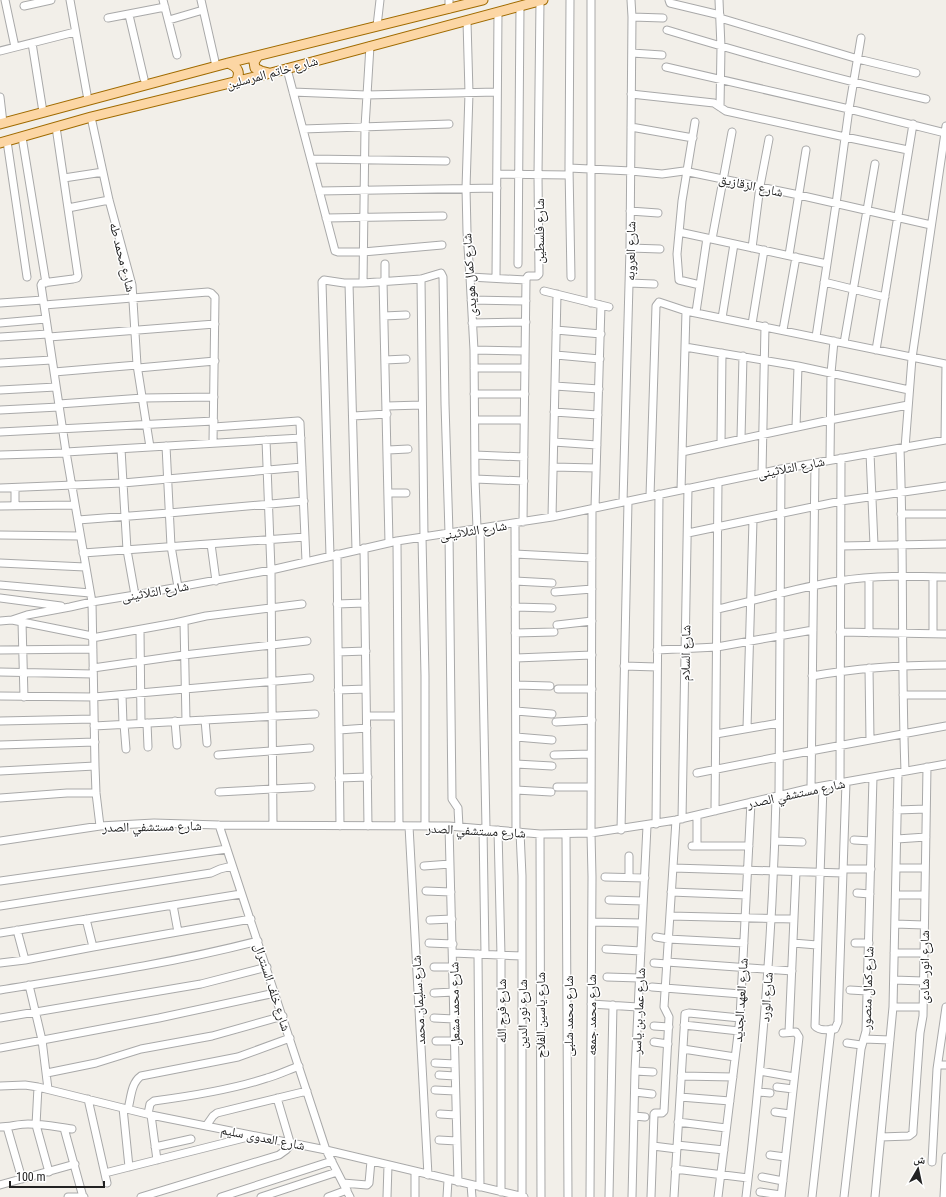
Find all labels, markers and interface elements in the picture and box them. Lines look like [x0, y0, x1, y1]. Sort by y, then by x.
street label: شارع خاتم المرسلين [225, 53, 320, 94]
street label: شارع الزقازيق [717, 171, 784, 202]
street label: شارع فلسطين [532, 198, 549, 264]
street label: شارع محمد طه [105, 221, 138, 294]
street label: شارع العروبه [622, 221, 641, 281]
street label: شارع كمال هويدى [459, 232, 482, 317]
street label: شارع الثلاثينى [756, 454, 826, 483]
street label: شارع الثلاثينى [438, 518, 508, 545]
street label: شارع الثلاثينى [120, 578, 190, 607]
street label: شارع السلام [678, 625, 695, 681]
street label: شارع مستشفي الصدر [745, 776, 847, 815]
street label: شارع مستشفي الصدر [101, 818, 202, 838]
street label: شارع مستشفي الصدر [425, 820, 526, 844]
street label: شارع انور شادى [917, 930, 934, 1004]
street label: شارع خلف السنترال [249, 941, 294, 1034]
street label: شارع كمال منصور [859, 946, 878, 1031]
street label: شارع سليمان محمد [409, 955, 430, 1045]
street label: شارع العهد الجديد [730, 957, 753, 1043]
street label: شارع محمد مشعل [446, 962, 465, 1046]
street label: شارع عمار بن ياسر [629, 967, 650, 1056]
street label: شارع ياسين الفلاح [533, 972, 550, 1058]
street label: شارع الورد [757, 972, 778, 1023]
street label: شارع محمد جمعه [584, 974, 601, 1056]
street label: شارع محمد شلبى [561, 975, 578, 1057]
street label: شارع فرج الله [494, 979, 511, 1043]
street label: شارع نور الدين [515, 979, 532, 1049]
street label: شارع العدوى سليم [219, 1122, 306, 1155]
north arrow [898, 1149, 938, 1189]
text: ش [913, 1152, 927, 1168]
scale bar [10, 1163, 104, 1189]
text: 100 m [16, 1170, 46, 1184]

